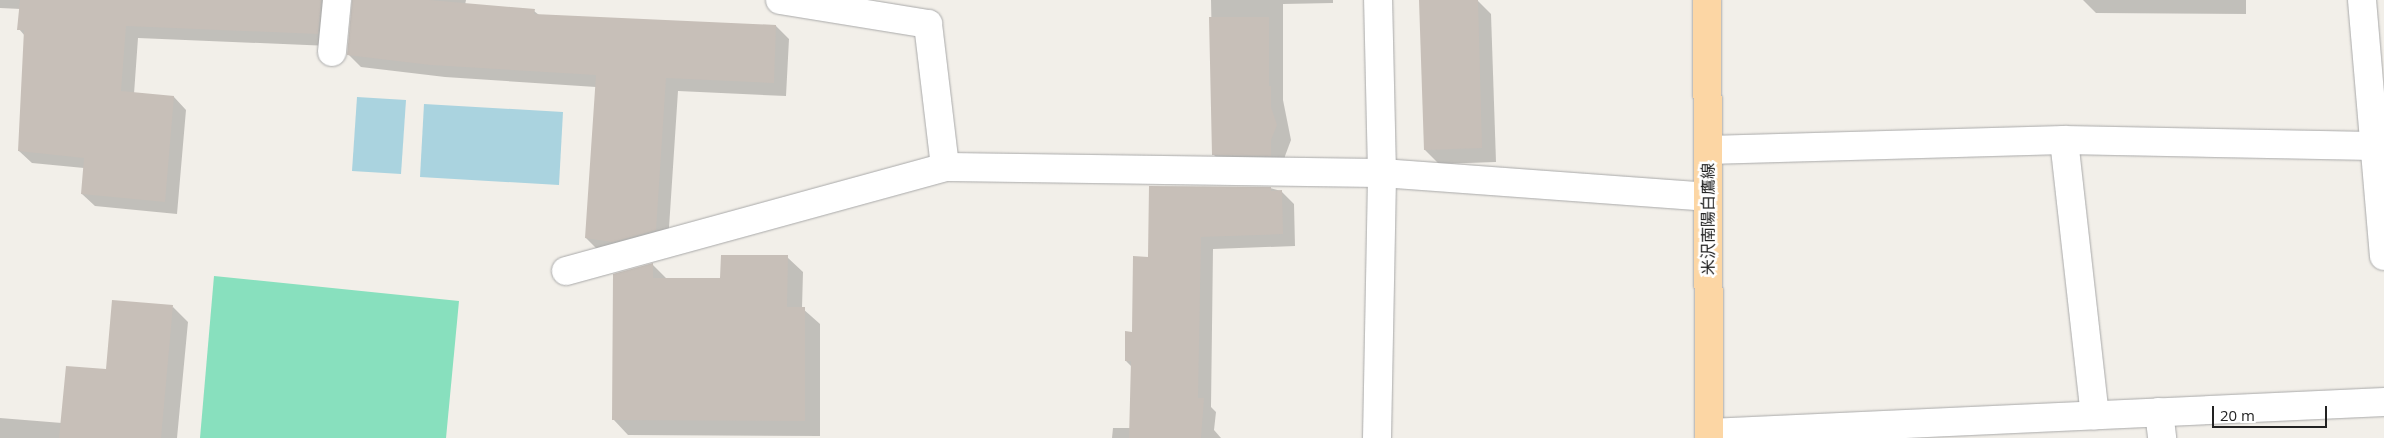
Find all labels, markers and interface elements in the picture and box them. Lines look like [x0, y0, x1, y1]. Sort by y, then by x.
street label: 米沢南陽白鷹線 [1698, 163, 1718, 275]
scale bar [2214, 396, 2329, 428]
text: 20 m [2220, 405, 2255, 425]

